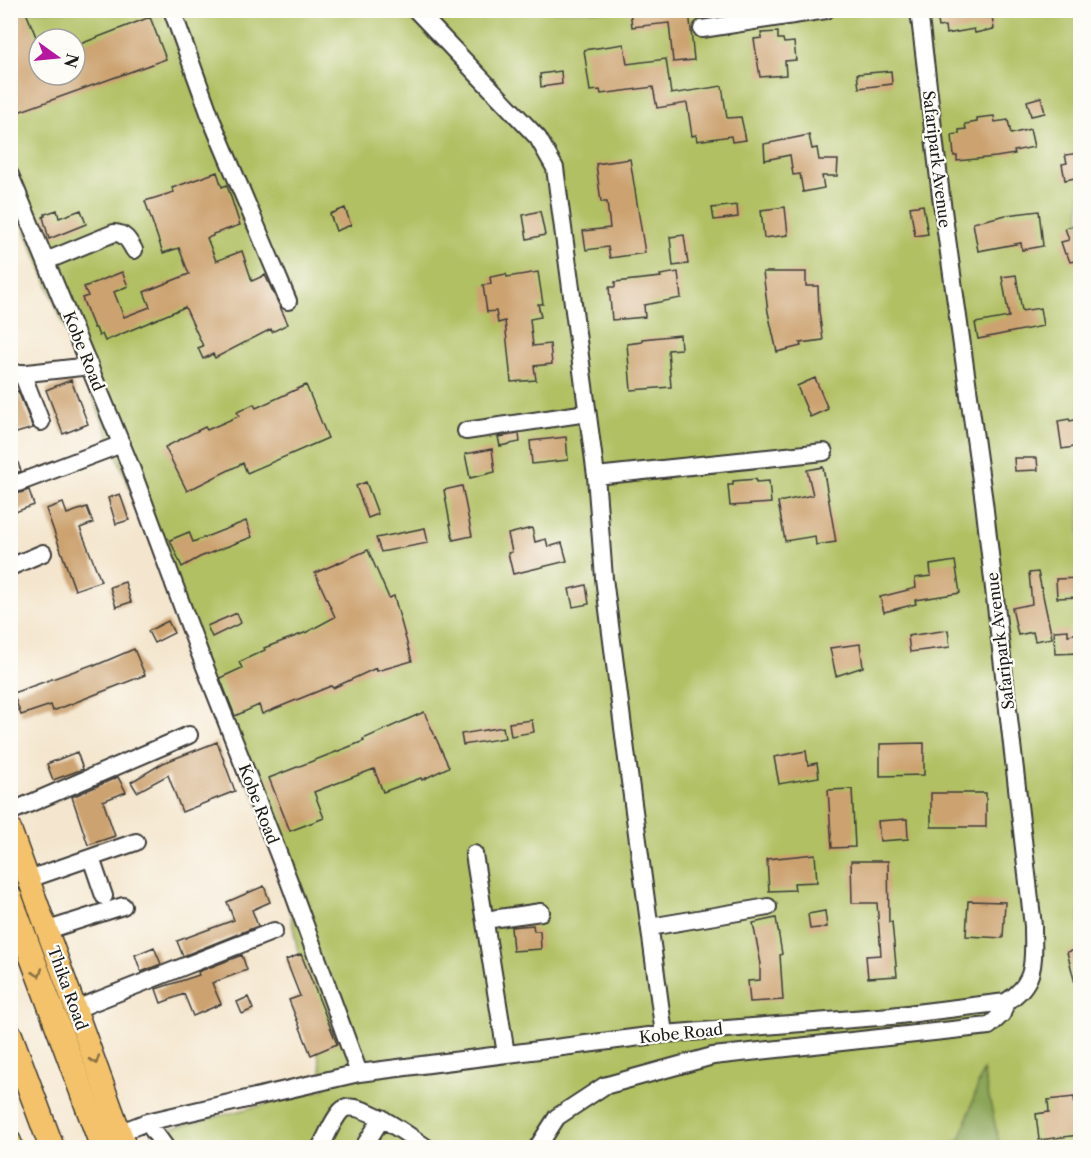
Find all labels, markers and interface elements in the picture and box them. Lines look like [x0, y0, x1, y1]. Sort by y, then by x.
north arrow [27, 27, 87, 87]
text: N [60, 52, 83, 70]
street label: Safaripark Avenue [919, 89, 955, 229]
street label: Kobe Road [59, 308, 109, 394]
street label: Safaripark Avenue [982, 571, 1018, 711]
street label: Kobe Road [235, 761, 284, 847]
street label: Thika Road [44, 943, 93, 1033]
one-way arrow [31, 967, 44, 978]
street label: Kobe Road [638, 1019, 724, 1047]
one-way arrow [87, 1055, 100, 1065]

